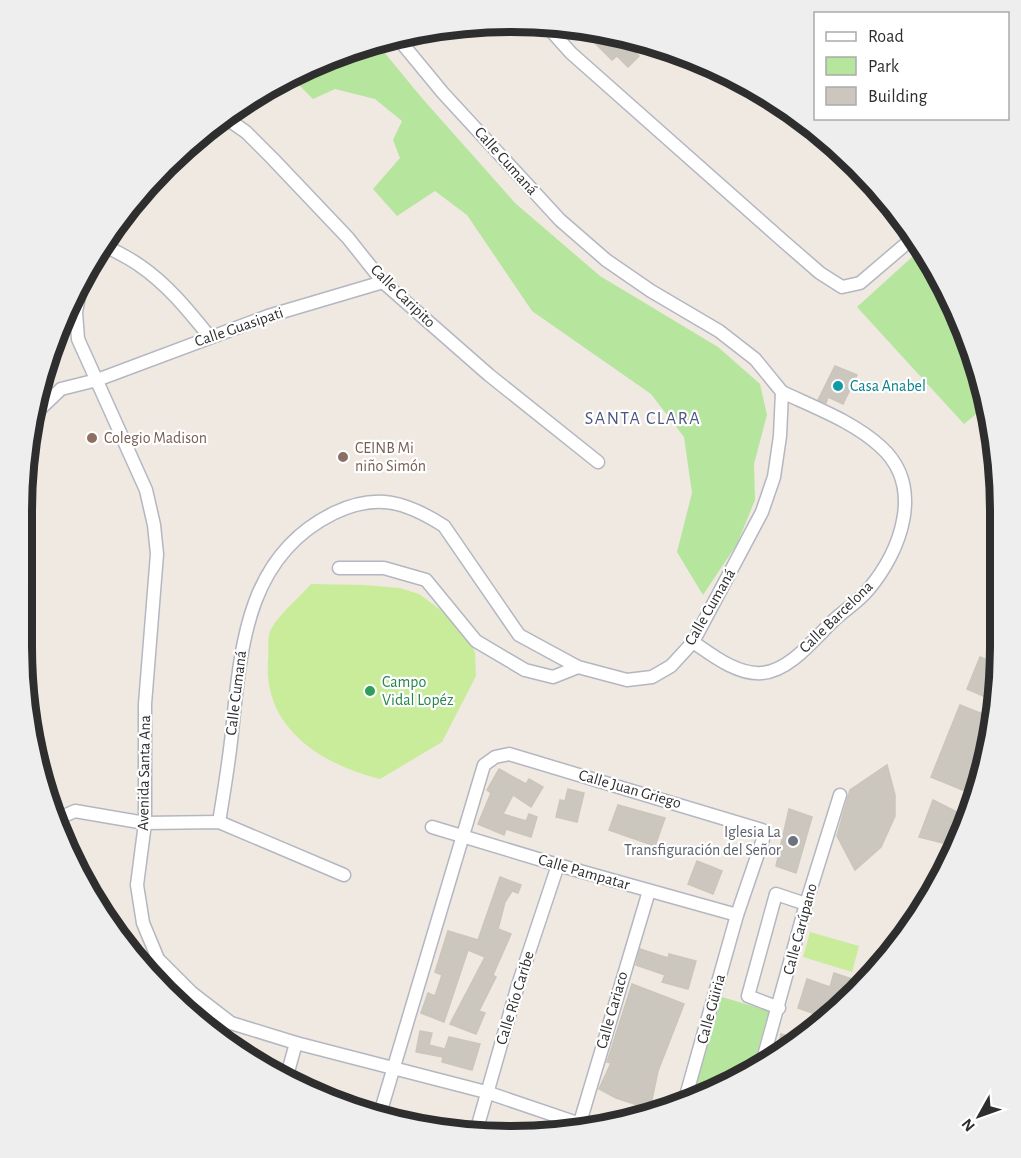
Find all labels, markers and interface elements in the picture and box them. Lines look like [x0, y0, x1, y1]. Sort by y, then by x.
legend [814, 12, 1009, 120]
text: Road [868, 28, 904, 46]
text: Park [868, 58, 900, 76]
text: Building [868, 88, 928, 106]
street label: Calle Cumaná [471, 124, 541, 198]
street label: Calle Caripito [368, 261, 439, 331]
street label: Calle Guasipati [193, 304, 285, 350]
place label: Casa Anabel [850, 378, 926, 394]
marker: Casa Anabel [831, 379, 845, 393]
district label: SANTA CLARA [585, 410, 701, 428]
place label: Colegio Madison [104, 430, 207, 446]
marker: Colegio Madison [85, 431, 99, 445]
place label: CEINB Mi niño Simón [355, 440, 426, 474]
marker: CEINB Mi niño Simón [336, 450, 350, 464]
street label: Calle Cumaná [682, 566, 738, 648]
street label: Calle Barcelona [796, 578, 876, 656]
street label: Calle Cumaná [223, 650, 249, 736]
place label: Campo Vidal Lopéz [382, 674, 454, 708]
marker: Campo Vidal Lopéz [363, 684, 377, 698]
street label: Avenida Santa Ana [135, 715, 153, 831]
street label: Calle Juan Griego [577, 767, 683, 811]
place label: Iglesia La Transfiguración del Señor [624, 824, 782, 858]
marker: Iglesia La Transfiguración del Señor [786, 834, 800, 848]
street label: Calle Pampatar [536, 851, 632, 893]
street label: Calle Carúpano [780, 881, 820, 976]
street label: Calle Río Caribe [493, 949, 537, 1047]
street label: Calle Cariaco [593, 969, 631, 1050]
street label: Calle Güiria [694, 972, 728, 1046]
north arrow [949, 1086, 1009, 1146]
text: N [959, 1116, 978, 1134]

